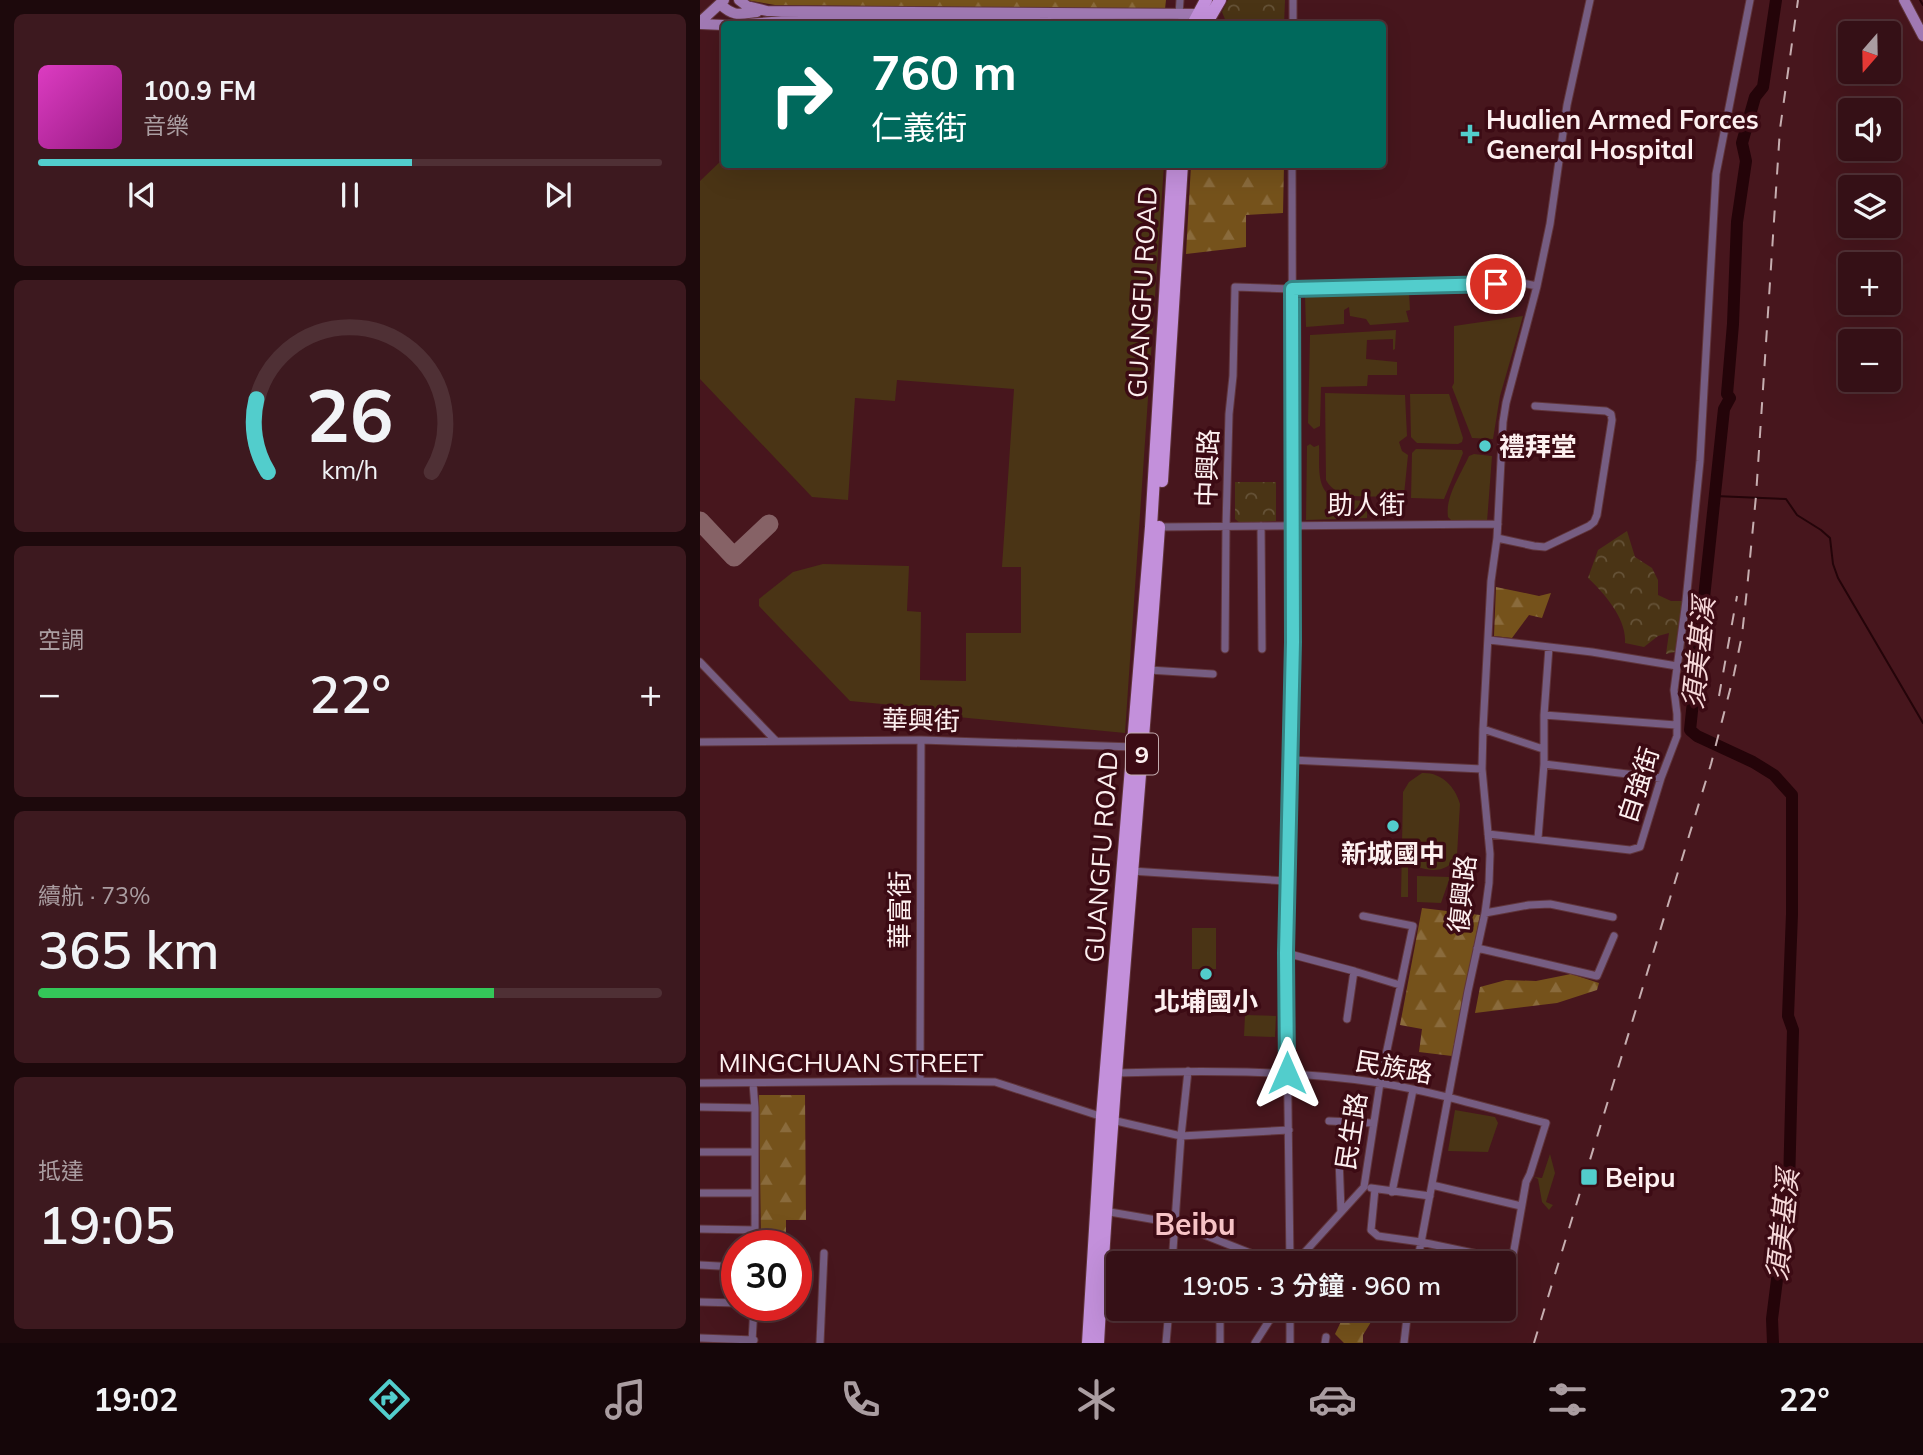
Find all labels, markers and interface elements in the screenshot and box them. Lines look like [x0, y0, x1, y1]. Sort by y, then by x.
north arrow [1838, 21, 1900, 84]
map controls [1838, 21, 1901, 392]
text: 760 m [871, 41, 1017, 102]
icon: right [756, 49, 847, 140]
text: 100.9 FM [143, 74, 256, 107]
button: sound [1838, 98, 1901, 161]
place label: Hualien Armed Forces General Hospital [1486, 103, 1759, 166]
text: 仁義街 [871, 107, 967, 147]
text: 音樂 [143, 111, 189, 140]
marker: Hualien Armed Forces General Hospital [1460, 124, 1480, 144]
button: layers [1838, 175, 1901, 238]
icon: previous [123, 176, 161, 214]
icon: pause [331, 176, 369, 214]
icon: next [539, 176, 577, 214]
street label: GUANGFU ROAD [1120, 185, 1164, 399]
button: + [1838, 252, 1901, 315]
pin [1466, 254, 1526, 314]
icon: arrive [1477, 265, 1515, 303]
button: − [1838, 329, 1901, 392]
text: 26 [306, 369, 394, 460]
street label: 中興路 [1189, 428, 1225, 508]
place label: 禮拜堂 [1499, 430, 1577, 463]
marker: 禮拜堂 [1477, 438, 1493, 454]
text: km/h [322, 453, 378, 484]
street label: 助人街 [1327, 488, 1405, 521]
water label: 須美基溪 [1675, 592, 1722, 711]
text: 空調 [38, 625, 84, 654]
text: 22° [309, 661, 391, 726]
text: − [38, 669, 61, 717]
text: + [639, 669, 662, 717]
street label: 華興街 [882, 703, 960, 737]
road number: 9 [1126, 734, 1158, 774]
street label: 自強街 [1610, 743, 1666, 827]
street label: GUANGFU ROAD [1077, 750, 1125, 964]
marker: 新城國中 [1385, 818, 1401, 834]
place label: 新城國中 [1341, 837, 1445, 870]
street label: 復興路 [1442, 853, 1482, 935]
street label: 華富街 [883, 871, 916, 949]
text: 續航 · 73% [38, 881, 150, 910]
text: 365 km [38, 917, 219, 982]
marker: 北埔國小 [1198, 966, 1214, 982]
place label: 北埔國小 [1154, 985, 1258, 1018]
position arrow [1250, 1036, 1324, 1110]
street label: 民族路 [1353, 1044, 1435, 1090]
street label: MINGCHUAN STREET [719, 1046, 984, 1079]
street label: 民生路 [1329, 1090, 1373, 1172]
text: 抵達 [38, 1156, 84, 1185]
place label: Beipu [1605, 1161, 1676, 1194]
water label: 須美基溪 [1759, 1164, 1806, 1283]
marker: Beipu [1579, 1167, 1599, 1187]
text: 19:05 [38, 1192, 175, 1257]
district label: Beibu [1154, 1205, 1236, 1243]
speed limit sign: 30 [721, 1230, 812, 1321]
text: 19:05 · 3 分鐘 · 960 m [1181, 1269, 1441, 1302]
icon: directions [365, 1375, 414, 1424]
icon: music [601, 1375, 650, 1424]
icon: phone [836, 1375, 885, 1424]
icon: climate [1072, 1375, 1121, 1424]
icon: car [1308, 1375, 1357, 1424]
icon: filters [1543, 1375, 1592, 1424]
text: 19:02 [93, 1379, 178, 1419]
text: 22° [1779, 1379, 1830, 1419]

